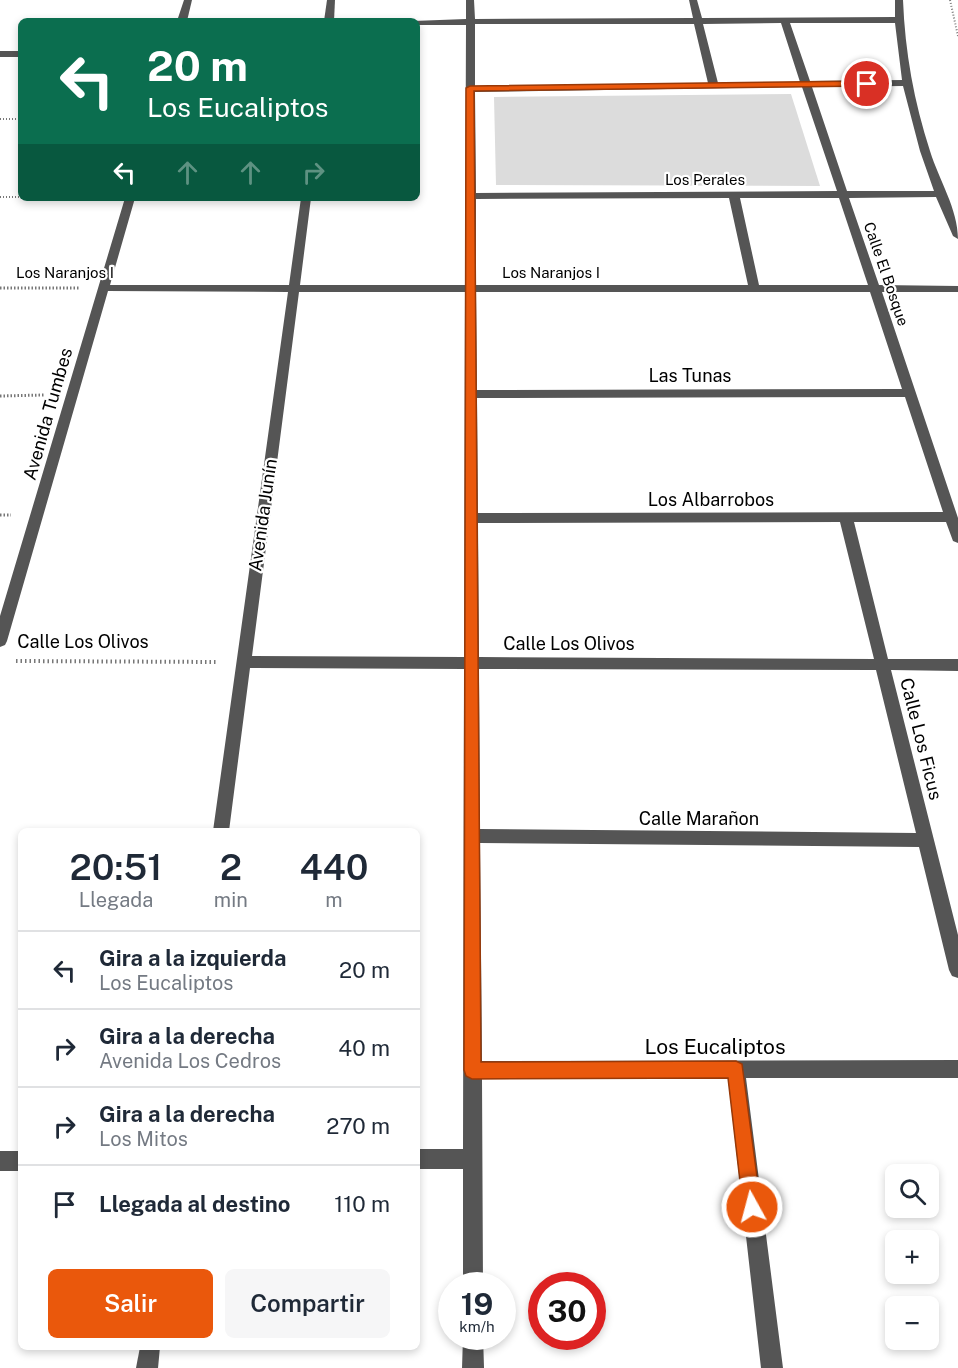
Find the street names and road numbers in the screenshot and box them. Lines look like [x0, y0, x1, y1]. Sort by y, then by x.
street label: Los Perales [665, 171, 745, 188]
street label: Calle El Bosque [861, 220, 912, 328]
street label: Los Naranjos I [16, 264, 114, 281]
street label: Los Naranjos I [502, 264, 600, 281]
street label: Avenida Tumbes [19, 345, 76, 482]
street label: Las Tunas [649, 365, 731, 386]
street label: Avenida Junín [244, 457, 281, 573]
street label: Los Albarrobos [648, 489, 774, 510]
street label: Calle Los Olivos [17, 631, 149, 652]
street label: Calle Los Olivos [503, 633, 635, 654]
street label: Calle Los Ficus [896, 676, 947, 802]
street label: Calle Marañon [639, 808, 759, 829]
street label: Los Eucaliptos [644, 1034, 786, 1059]

